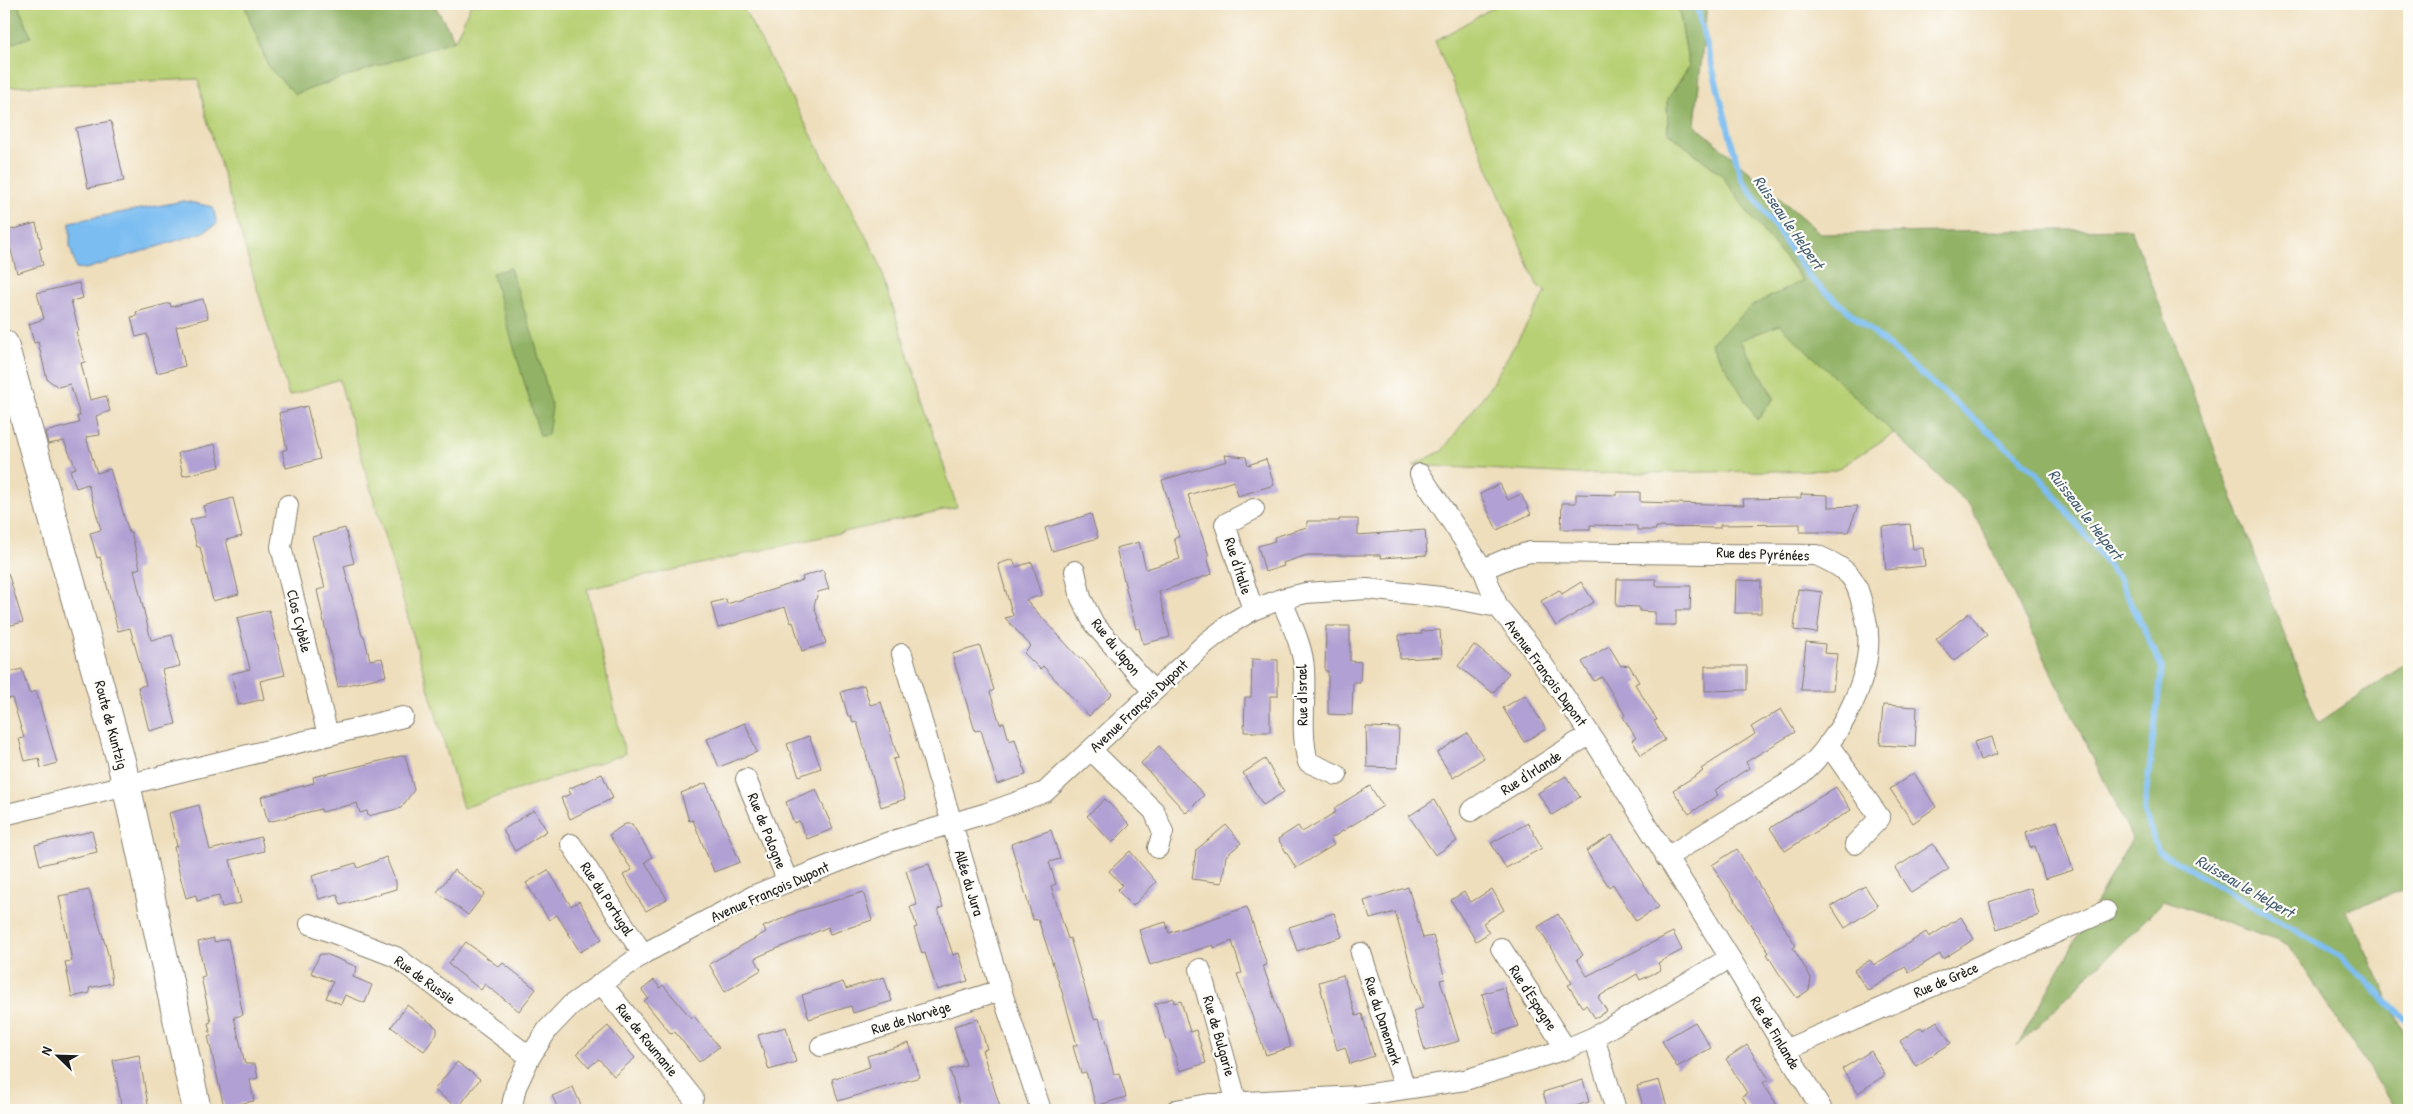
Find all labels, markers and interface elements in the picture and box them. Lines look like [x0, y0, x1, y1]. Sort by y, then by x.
water label: Ruisseau le Helpert [1749, 171, 1831, 275]
water label: Ruisseau le Helpert [2044, 464, 2130, 566]
street label: Rue d'Italie [1219, 535, 1257, 597]
street label: Rue des Pyrénées [1716, 541, 1810, 566]
street label: Clos Cybèle [282, 587, 317, 655]
street label: Rue du Japon [1087, 614, 1146, 680]
street label: Avenue François Dupont [1500, 615, 1593, 731]
street label: Avenue François Dupont [1085, 654, 1193, 757]
street label: Rue d'Israel [1290, 664, 1313, 726]
street label: Route de Kuntzig [90, 678, 133, 772]
street label: Rue d'Irlande [1496, 745, 1565, 800]
street label: Rue de Pologne [743, 790, 792, 872]
street label: Allée du Jura [950, 847, 989, 918]
water label: Ruisseau le Helpert [2192, 849, 2300, 924]
street label: Avenue François Dupont [707, 856, 833, 927]
street label: Rue du Portugal [576, 858, 639, 940]
street label: Rue de Russie [390, 950, 460, 1009]
street label: Rue de Grèce [1910, 957, 1981, 1003]
street label: Rue d'Espagne [1504, 961, 1563, 1035]
street label: Rue du Danemark [1359, 974, 1408, 1068]
street label: Rue de Finlande [1745, 992, 1805, 1073]
street label: Rue de Bulgarie [1198, 993, 1241, 1079]
street label: Rue de Norvège [869, 995, 953, 1040]
street label: Rue de Roumanie [611, 999, 683, 1081]
north arrow [32, 1032, 82, 1082]
text: N [35, 1043, 56, 1058]

